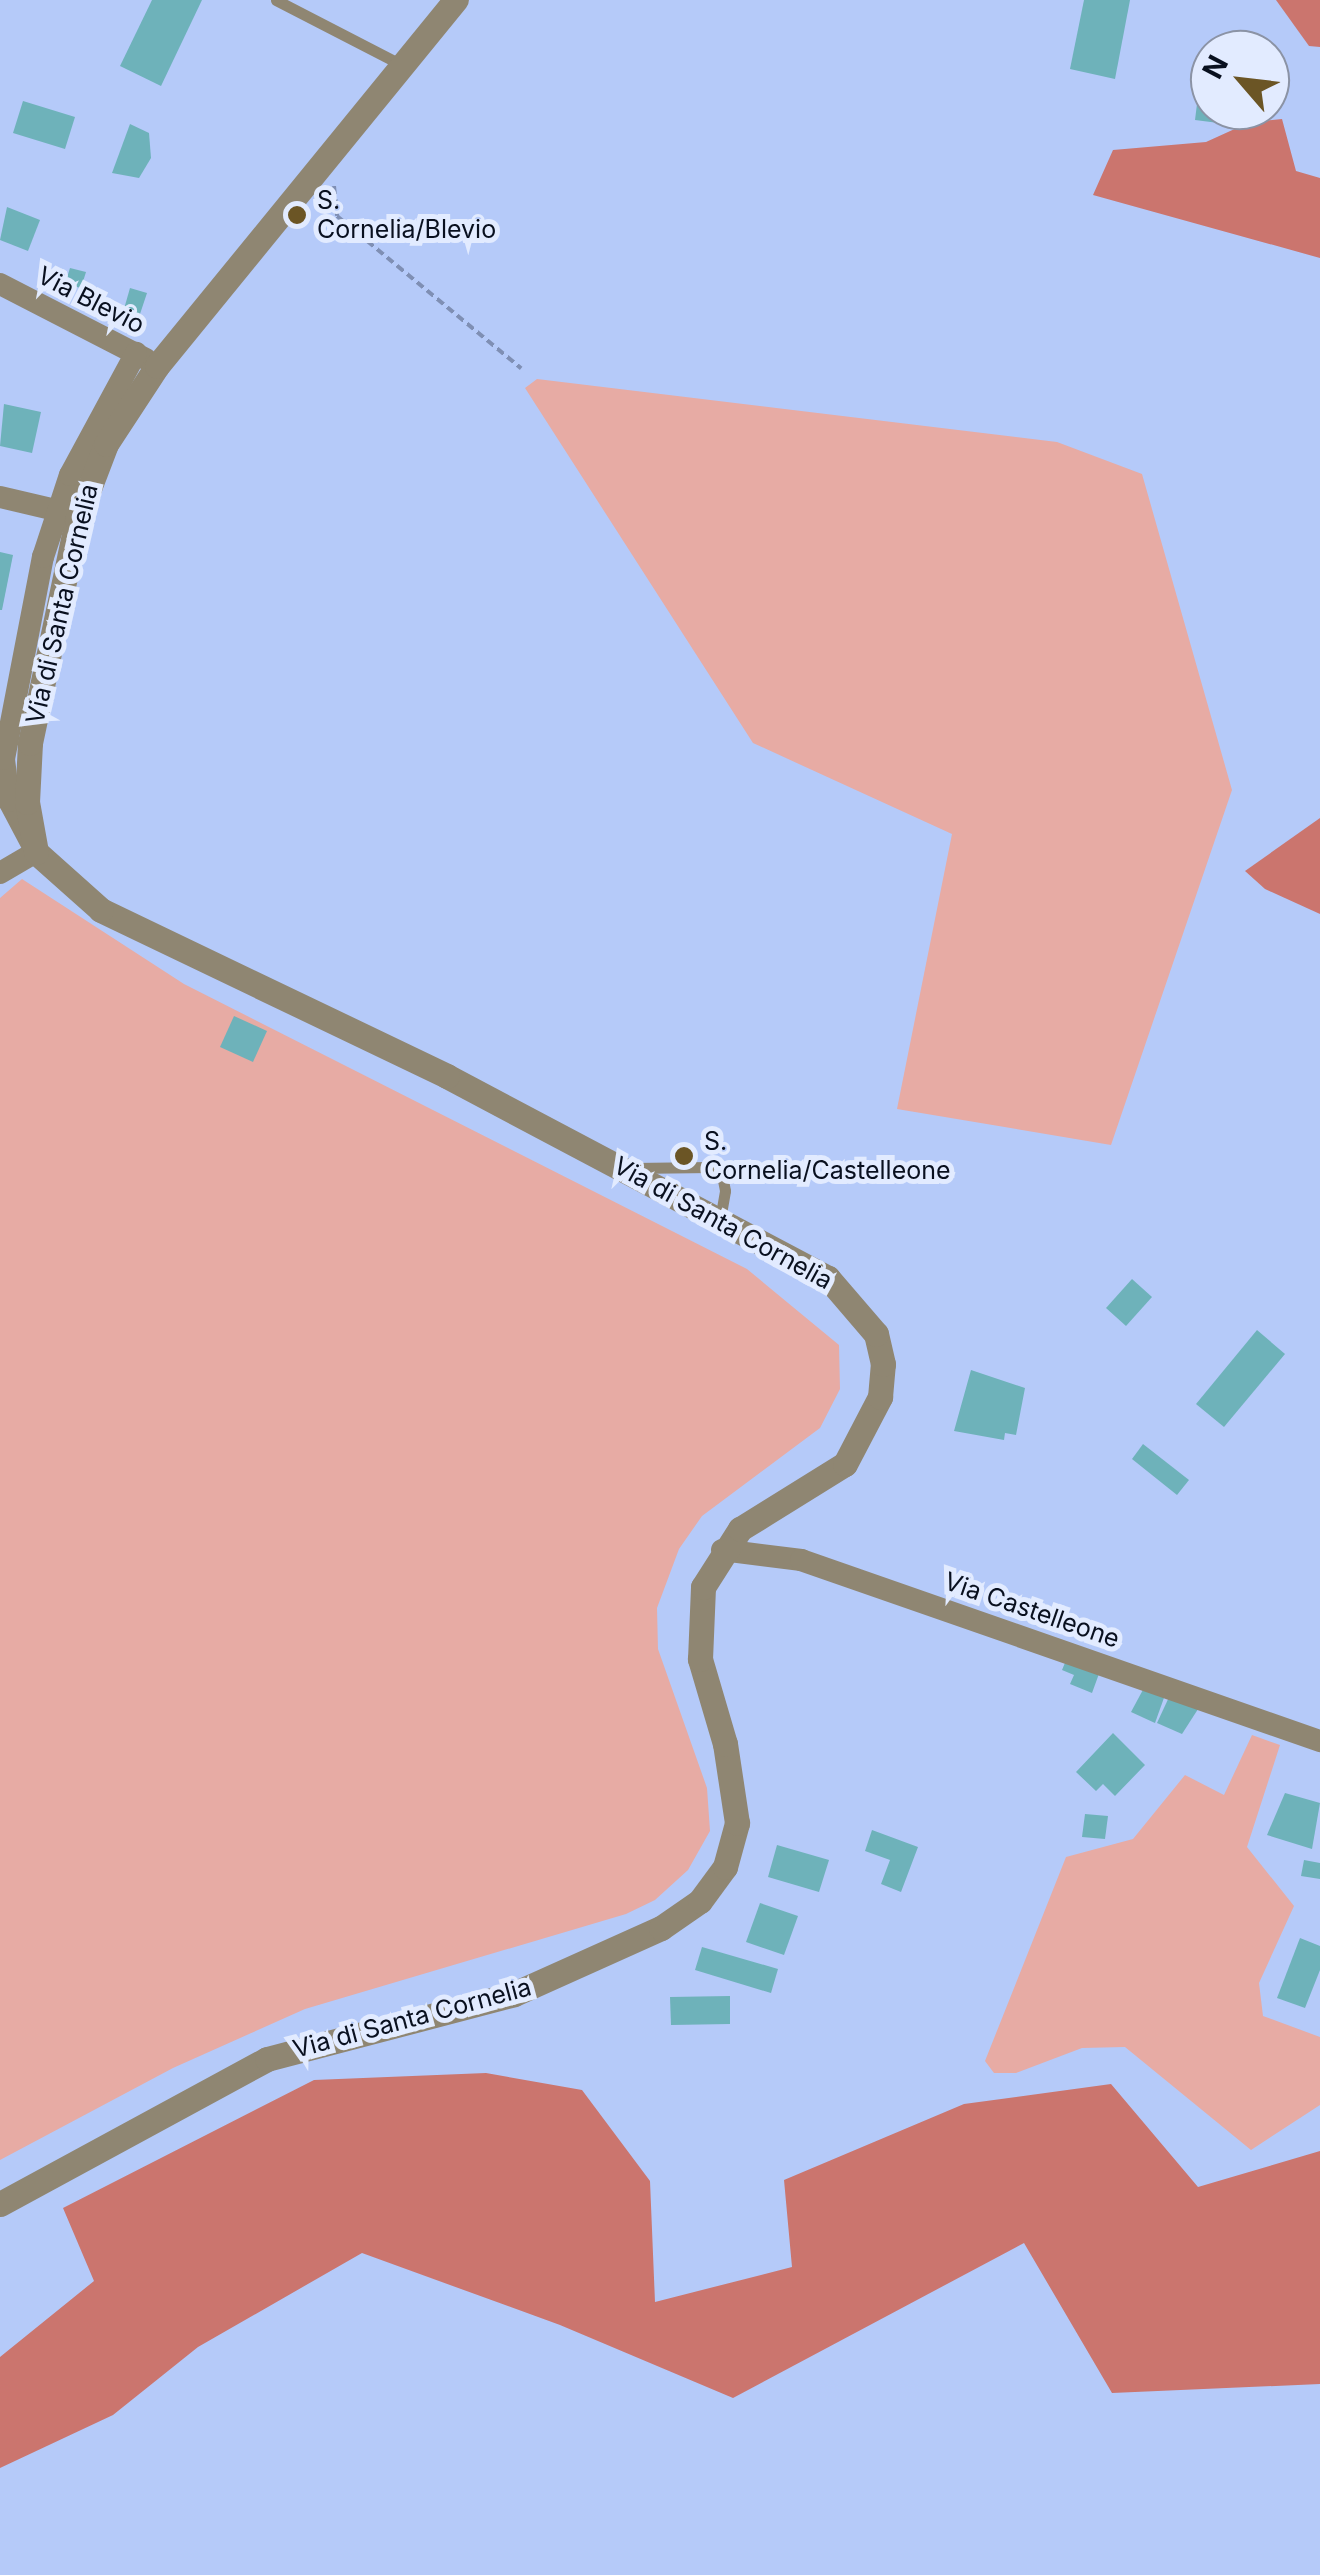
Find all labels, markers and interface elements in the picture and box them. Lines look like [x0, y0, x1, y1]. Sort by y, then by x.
north arrow [1190, 30, 1290, 130]
text: N [1195, 49, 1235, 84]
place label: S. Cornelia/Blevio [317, 186, 496, 245]
marker: S. Cornelia/Blevio [286, 204, 308, 226]
street label: Via Blevio [33, 260, 149, 340]
street label: Via di Santa Cornelia [20, 481, 104, 727]
place label: S. Cornelia/Castelleone [704, 1127, 951, 1186]
marker: S. Cornelia/Castelleone [673, 1145, 695, 1167]
street label: Via di Santa Cornelia [608, 1150, 838, 1296]
street label: Via Castelleone [940, 1566, 1124, 1654]
street label: Via di Santa Cornelia [290, 1972, 534, 2064]

